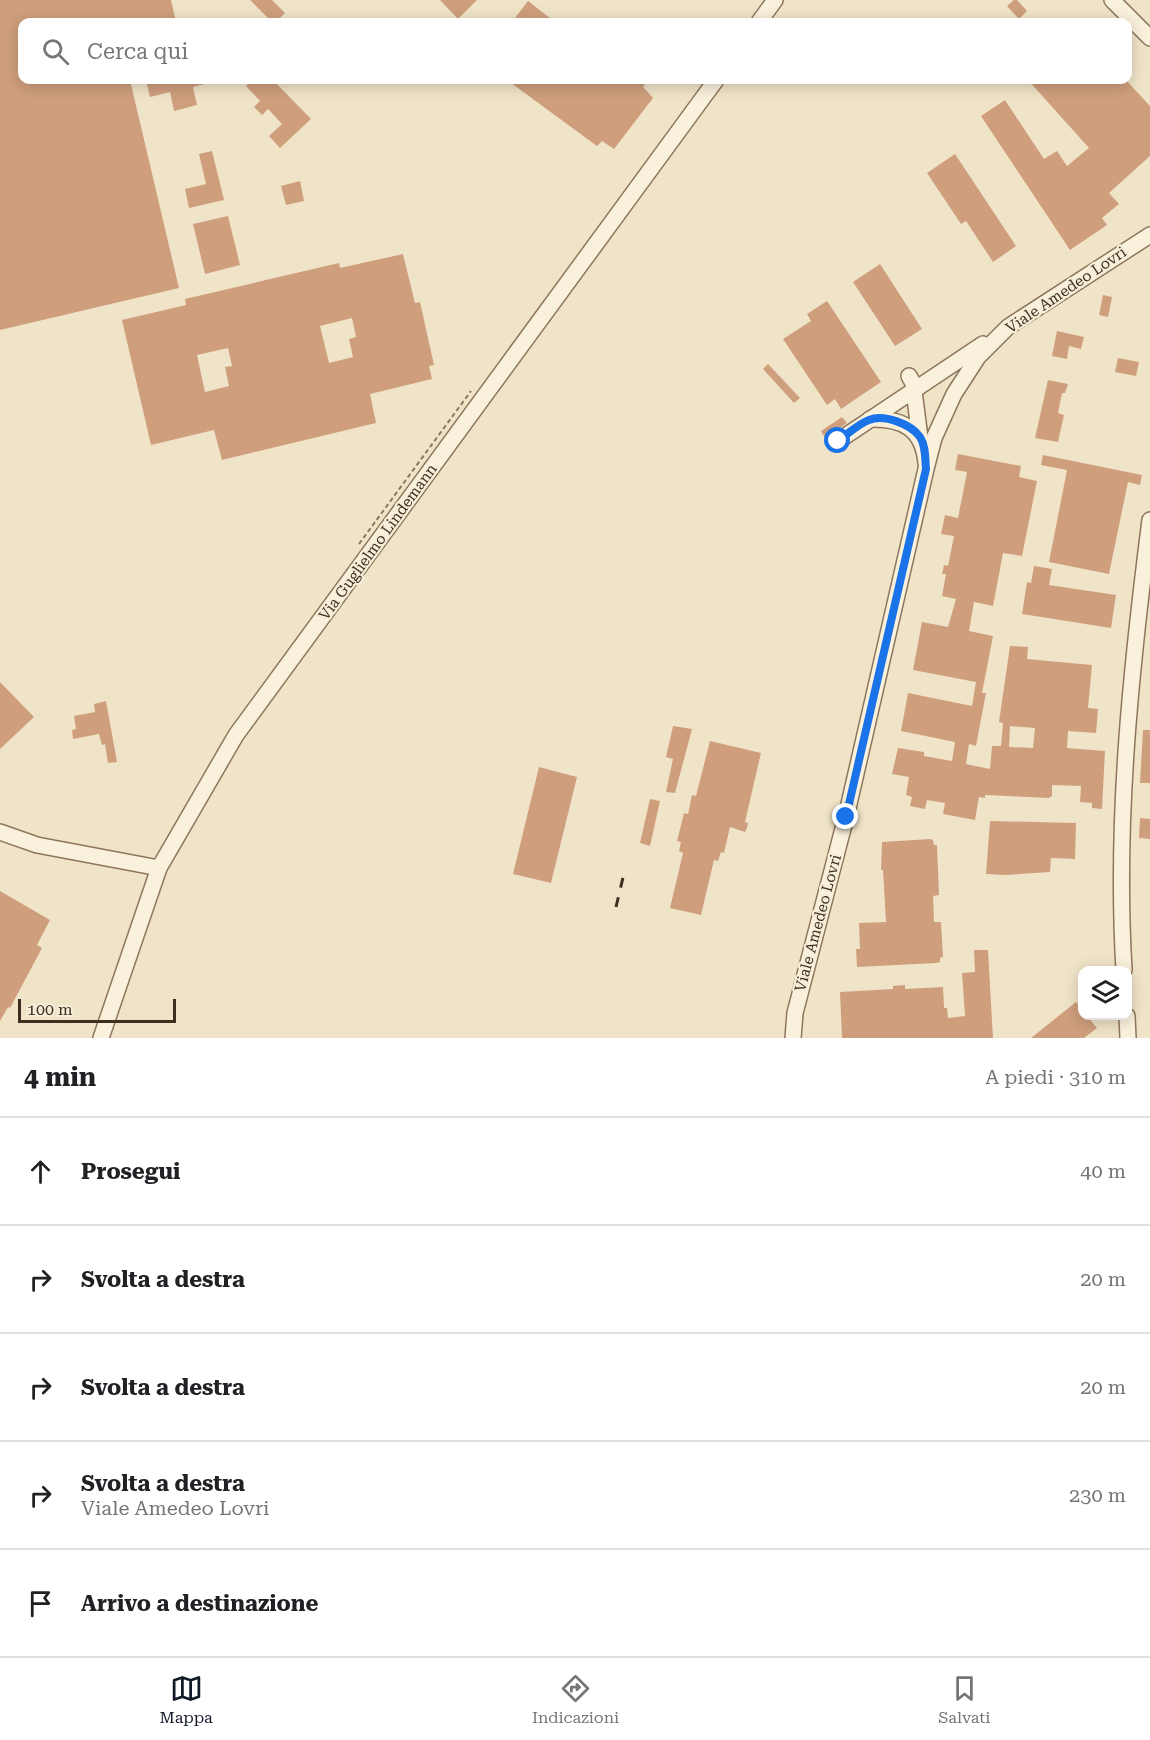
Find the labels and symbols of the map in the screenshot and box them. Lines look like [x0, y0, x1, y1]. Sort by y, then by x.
street label: Viale Amedeo Lovri [1002, 243, 1130, 337]
route start [824, 427, 850, 453]
street label: Via Guglielmo Lindemann [315, 460, 441, 624]
route end [832, 803, 858, 829]
street label: Viale Amedeo Lovri [791, 852, 845, 994]
scale bar [18, 996, 176, 1024]

